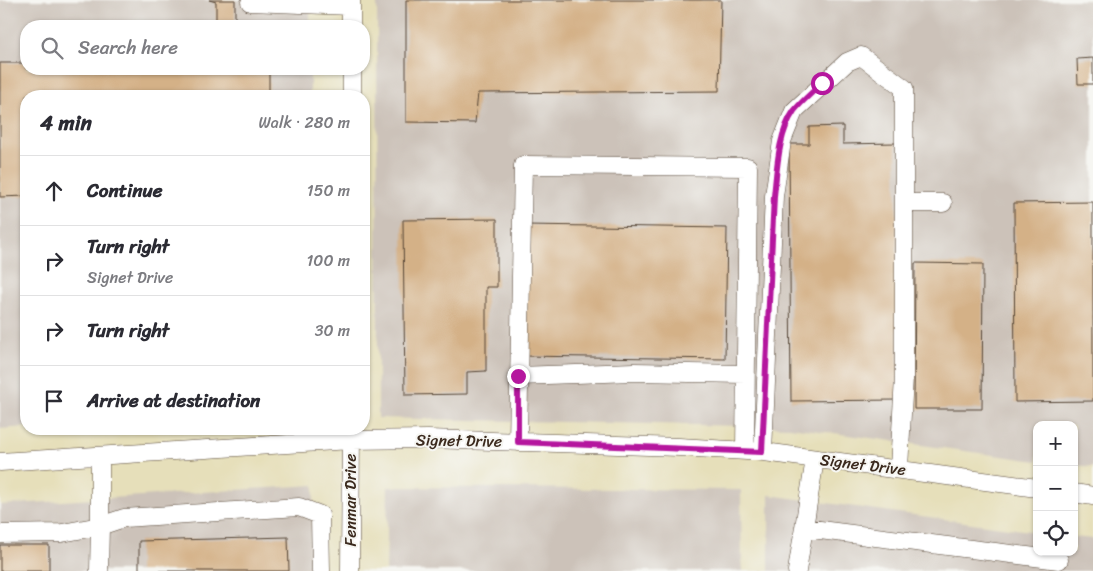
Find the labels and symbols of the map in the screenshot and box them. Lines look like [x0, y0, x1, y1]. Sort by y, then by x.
route start [811, 72, 834, 95]
route end [507, 365, 530, 388]
street label: Signet Drive [416, 425, 502, 456]
street label: Signet Drive [818, 445, 907, 484]
street label: Fenmar Drive [336, 454, 365, 546]

